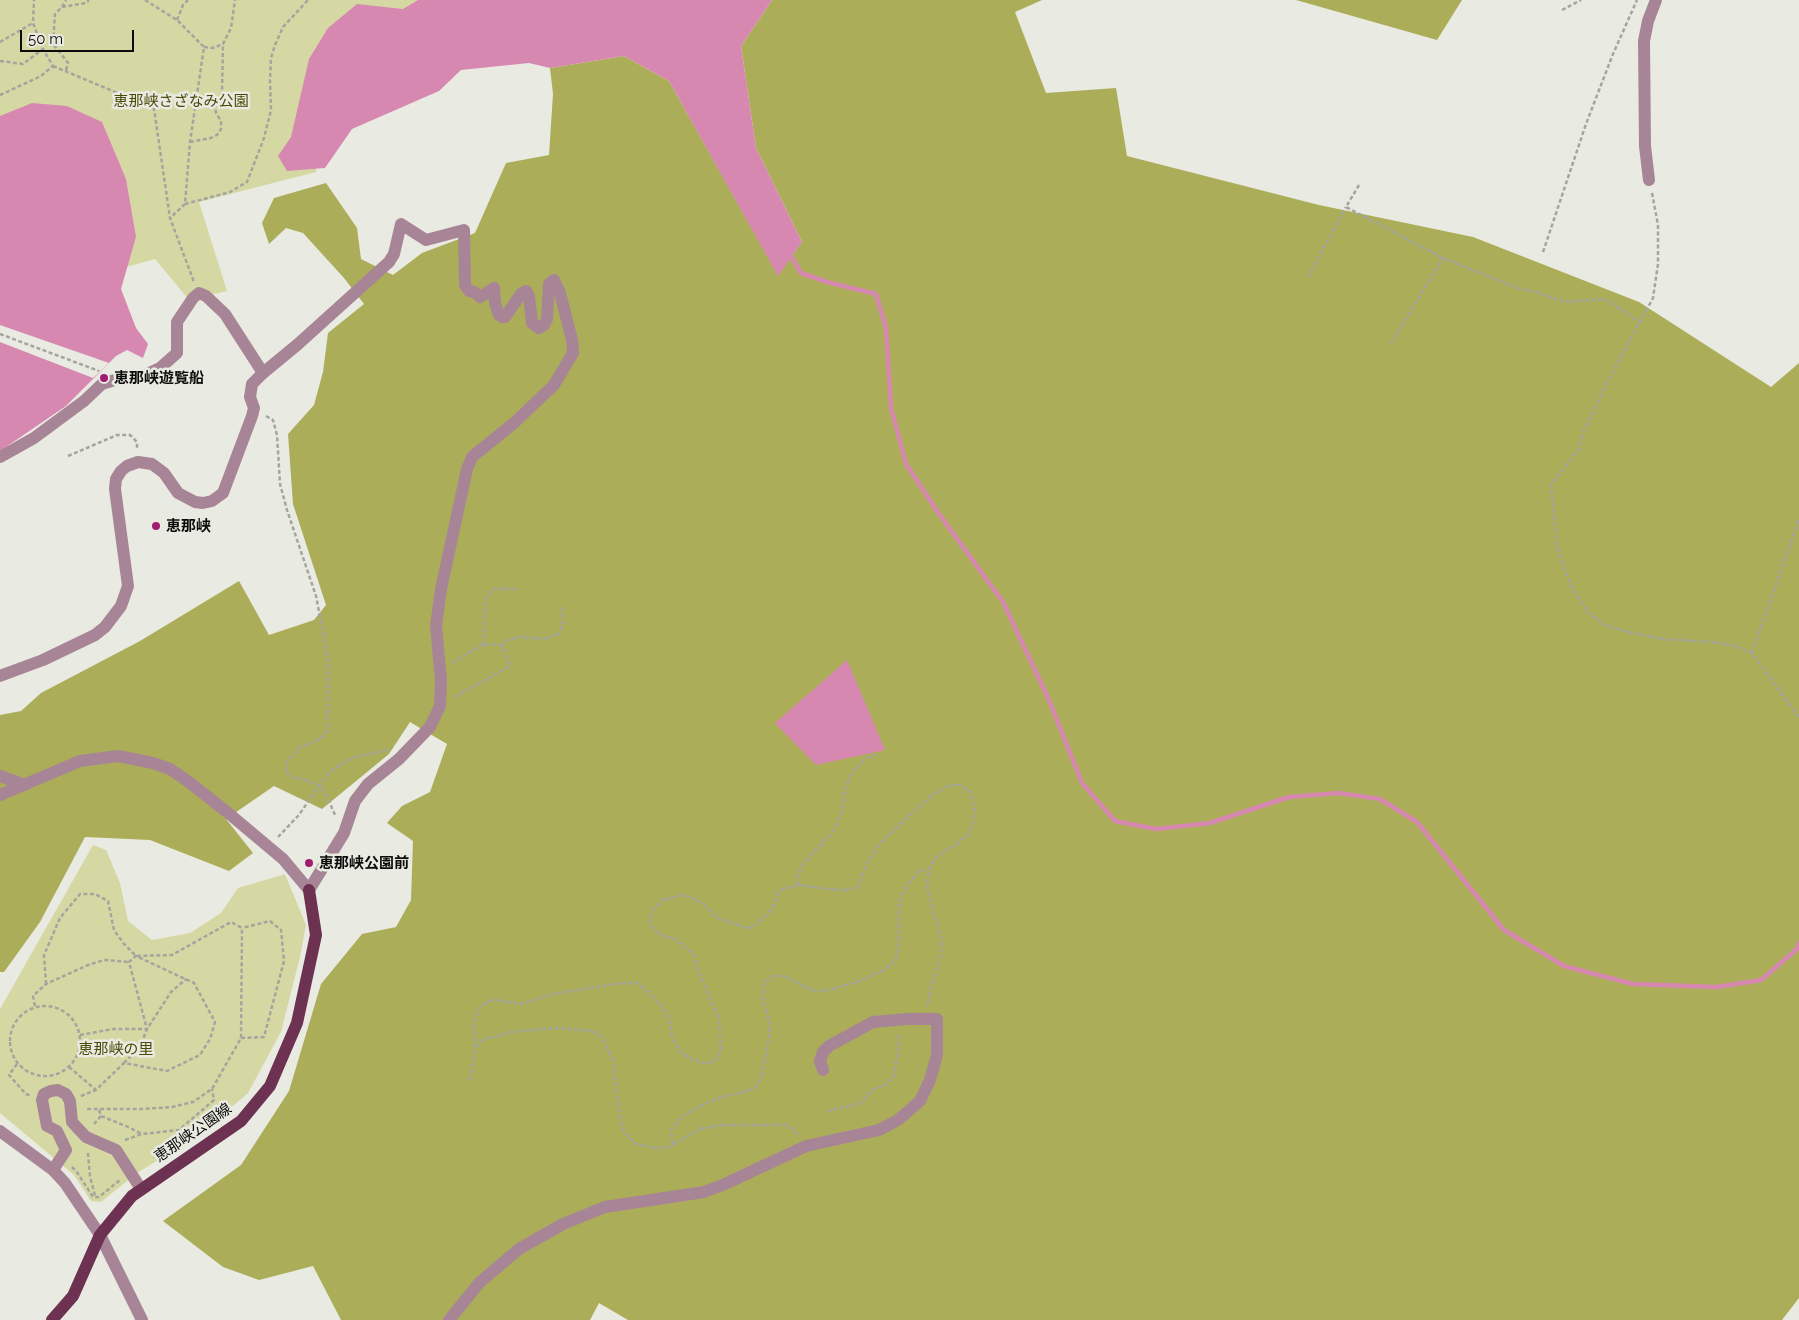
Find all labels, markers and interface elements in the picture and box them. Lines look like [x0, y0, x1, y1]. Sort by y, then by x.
scale bar [22, 20, 136, 52]
text: 50 m [28, 30, 63, 48]
park label: 恵那峡さざなみ公園 [114, 92, 248, 110]
place label: 恵那峡遊覧船 [114, 369, 204, 387]
marker: 恵那峡遊覧船 [98, 372, 110, 384]
place label: 恵那峡 [166, 517, 211, 535]
marker: 恵那峡 [150, 520, 162, 532]
place label: 恵那峡公園前 [319, 854, 409, 872]
marker: 恵那峡公園前 [303, 857, 315, 869]
park label: 恵那峡の里 [79, 1040, 153, 1058]
street label: 恵那峡公園線 [151, 1100, 235, 1166]

